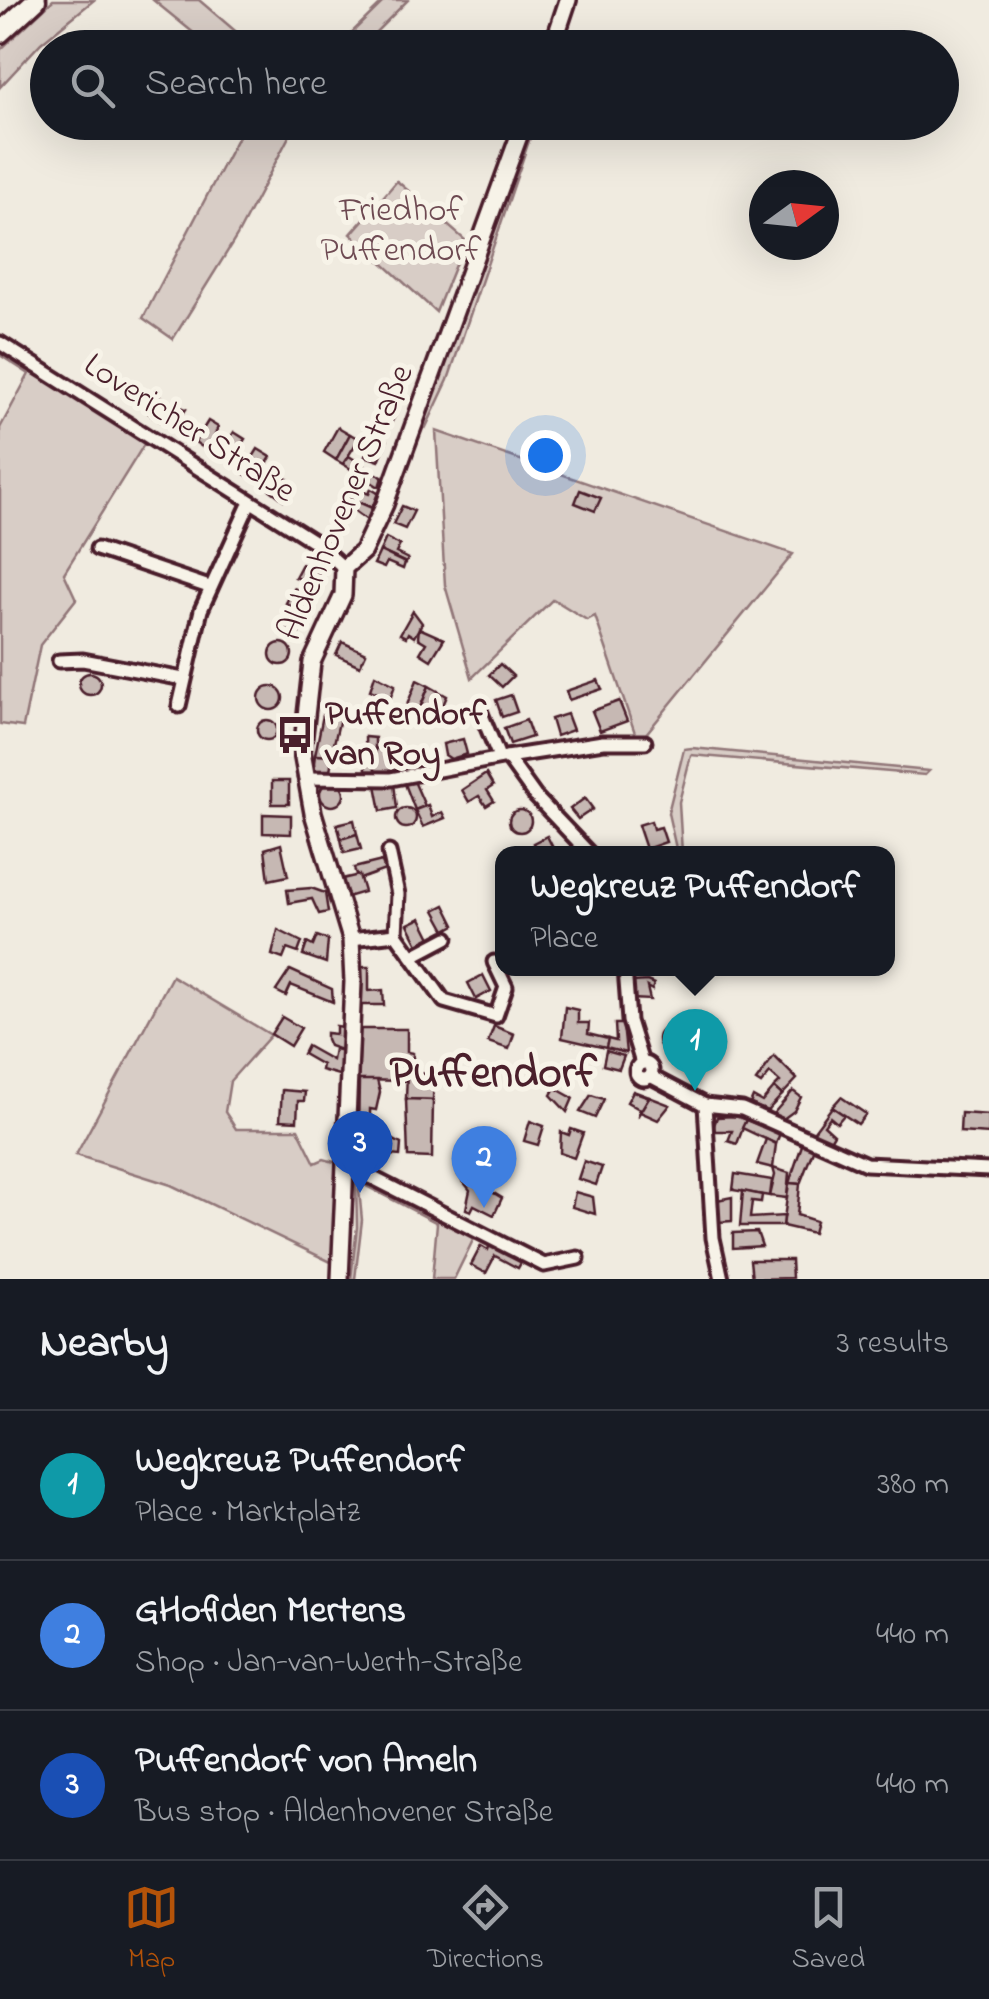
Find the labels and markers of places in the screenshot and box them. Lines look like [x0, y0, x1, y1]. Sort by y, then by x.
place label: Puffendorf van Roy [324, 690, 487, 782]
bus stop icon: Puffendorf van Roy [274, 714, 316, 756]
pin: 1 [662, 1008, 728, 1091]
pin: 3 [328, 1110, 392, 1193]
pin: 2 [452, 1126, 516, 1208]

